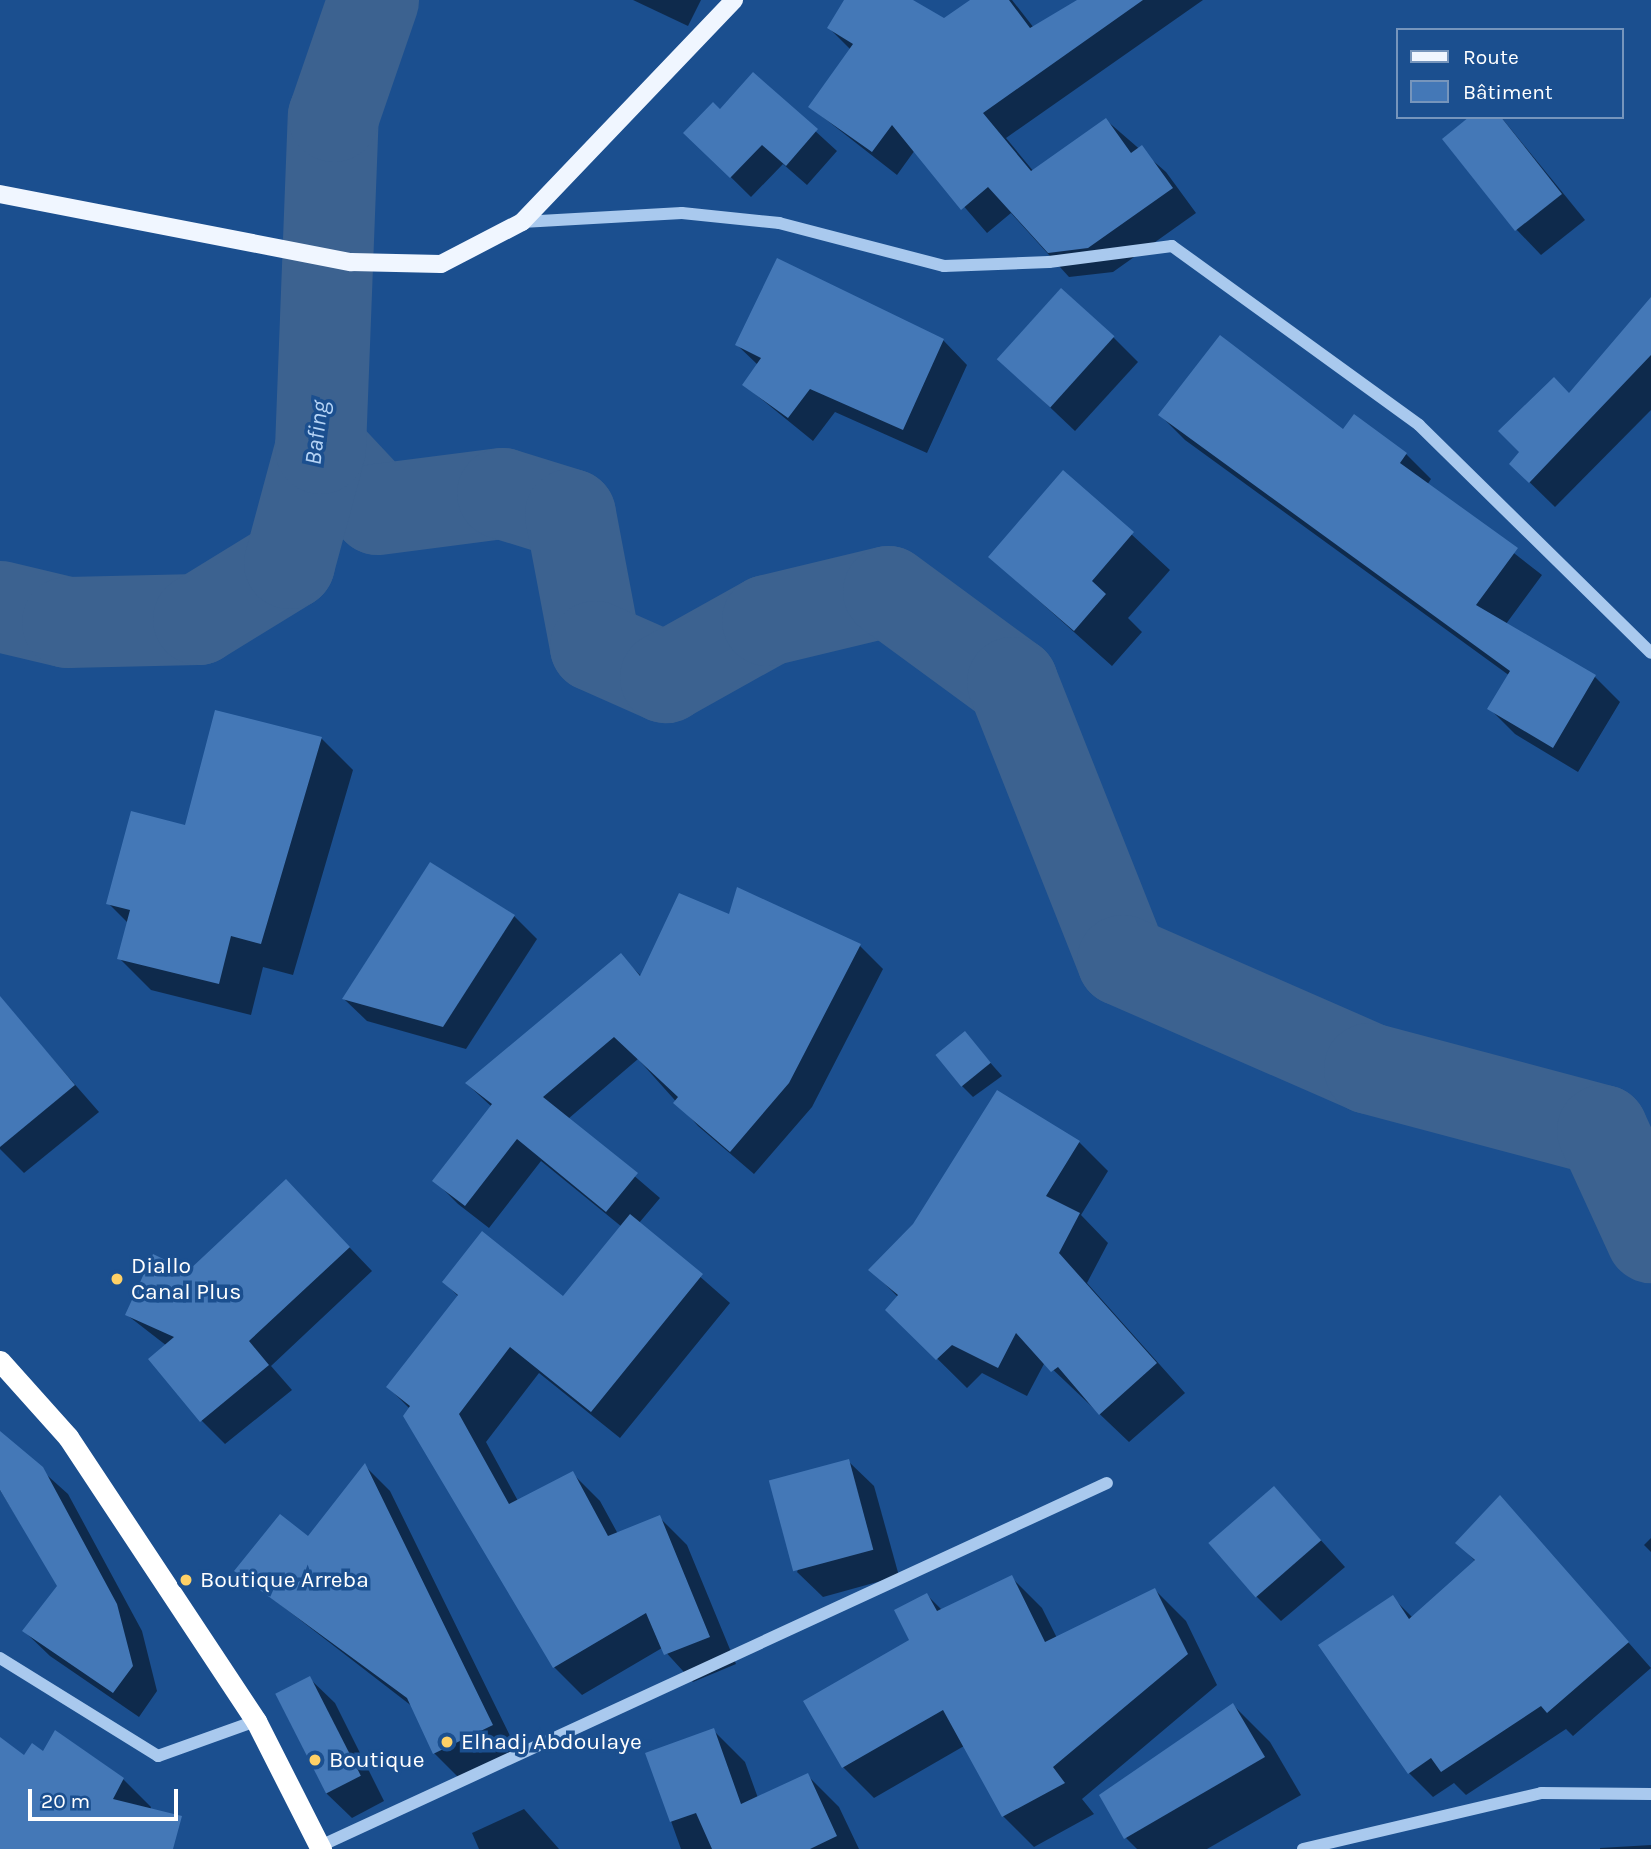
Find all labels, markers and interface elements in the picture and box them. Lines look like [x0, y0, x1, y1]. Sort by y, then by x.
legend [1396, 28, 1623, 119]
text: Route [1463, 45, 1519, 69]
text: Bâtiment [1463, 80, 1553, 104]
water label: Bafing [299, 399, 335, 467]
place label: Diallo Canal Plus [131, 1252, 241, 1306]
marker: Diallo Canal Plus [109, 1271, 125, 1287]
place label: Boutique Arreba [200, 1566, 369, 1594]
marker: Boutique Arreba [178, 1572, 194, 1588]
place label: Elhadj Abdoulaye [461, 1728, 642, 1756]
marker: Elhadj Abdoulaye [439, 1734, 455, 1750]
place label: Boutique [329, 1746, 424, 1774]
marker: Boutique [307, 1752, 323, 1768]
scale bar [32, 1776, 182, 1820]
text: 20 m [41, 1789, 90, 1813]

